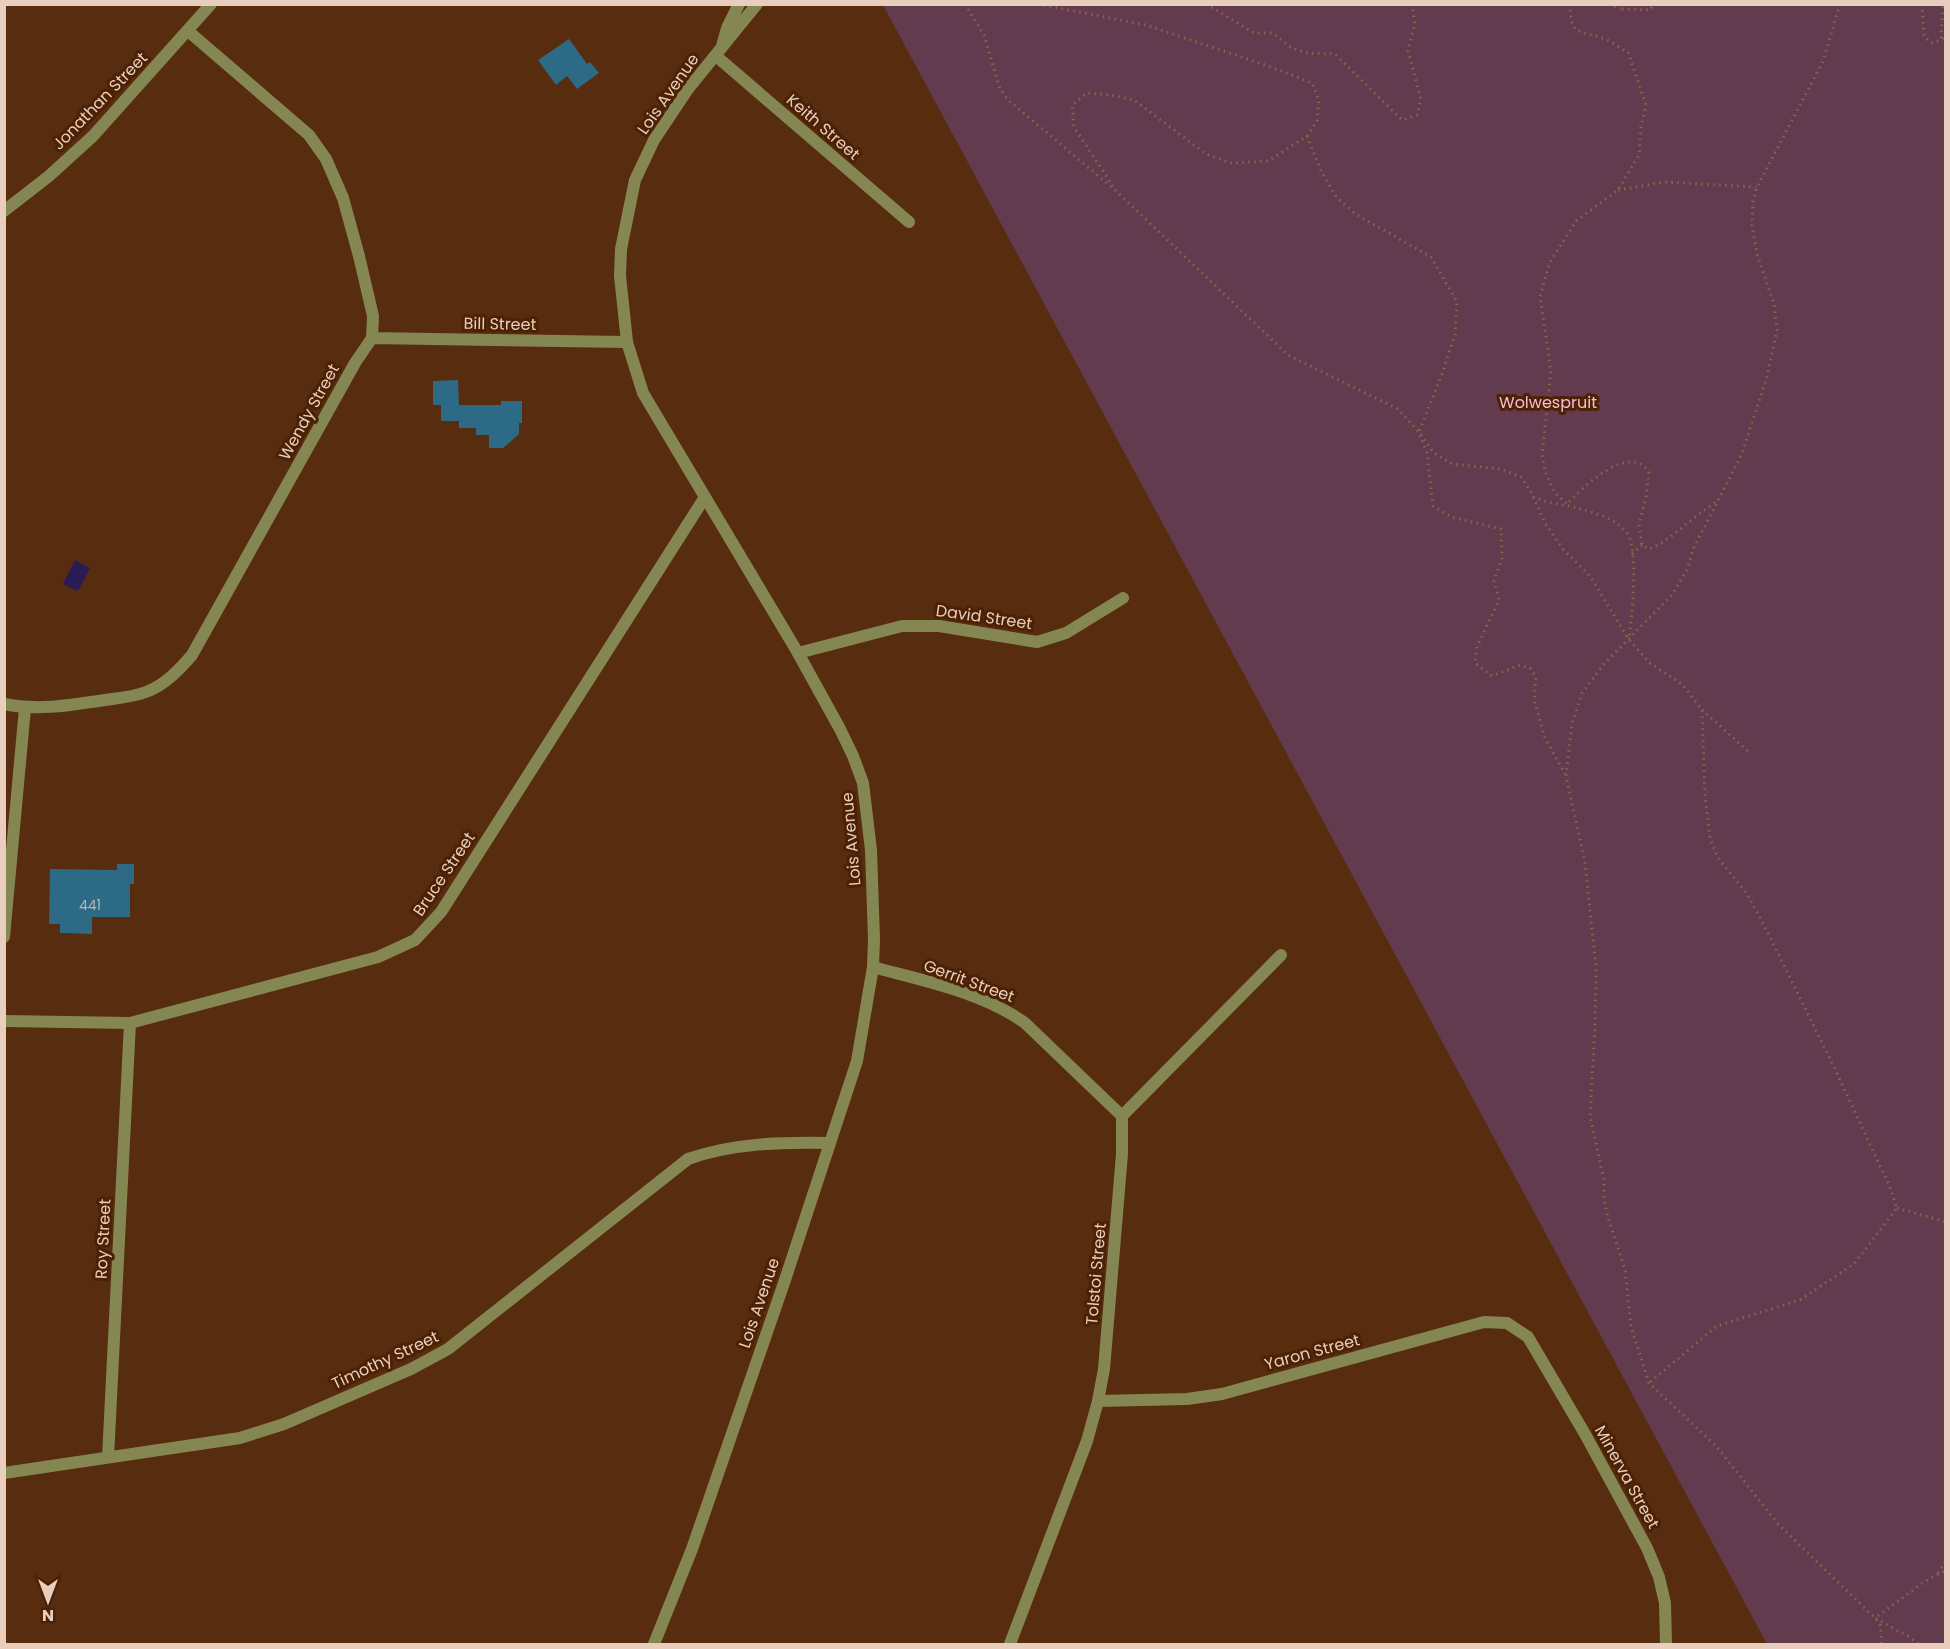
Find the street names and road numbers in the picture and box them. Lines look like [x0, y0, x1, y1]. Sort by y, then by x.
street label: Jonathan Street [47, 47, 153, 155]
street label: Lois Avenue [632, 49, 704, 139]
street label: Keith Street [781, 89, 865, 166]
street label: Bill Street [463, 312, 537, 336]
street label: Wendy Street [273, 360, 345, 464]
street label: David Street [934, 599, 1034, 635]
street label: Lois Avenue [835, 791, 867, 887]
street label: Bruce Street [407, 827, 481, 921]
street label: Gerrit Street [920, 954, 1018, 1008]
street label: Roy Street [89, 1198, 117, 1280]
street label: Tolstoi Street [1080, 1222, 1112, 1326]
street label: Lois Avenue [733, 1255, 785, 1351]
street label: Timothy Street [328, 1325, 442, 1395]
street label: Yaron Street [1262, 1328, 1362, 1376]
street label: Minerva Street [1589, 1421, 1665, 1533]

